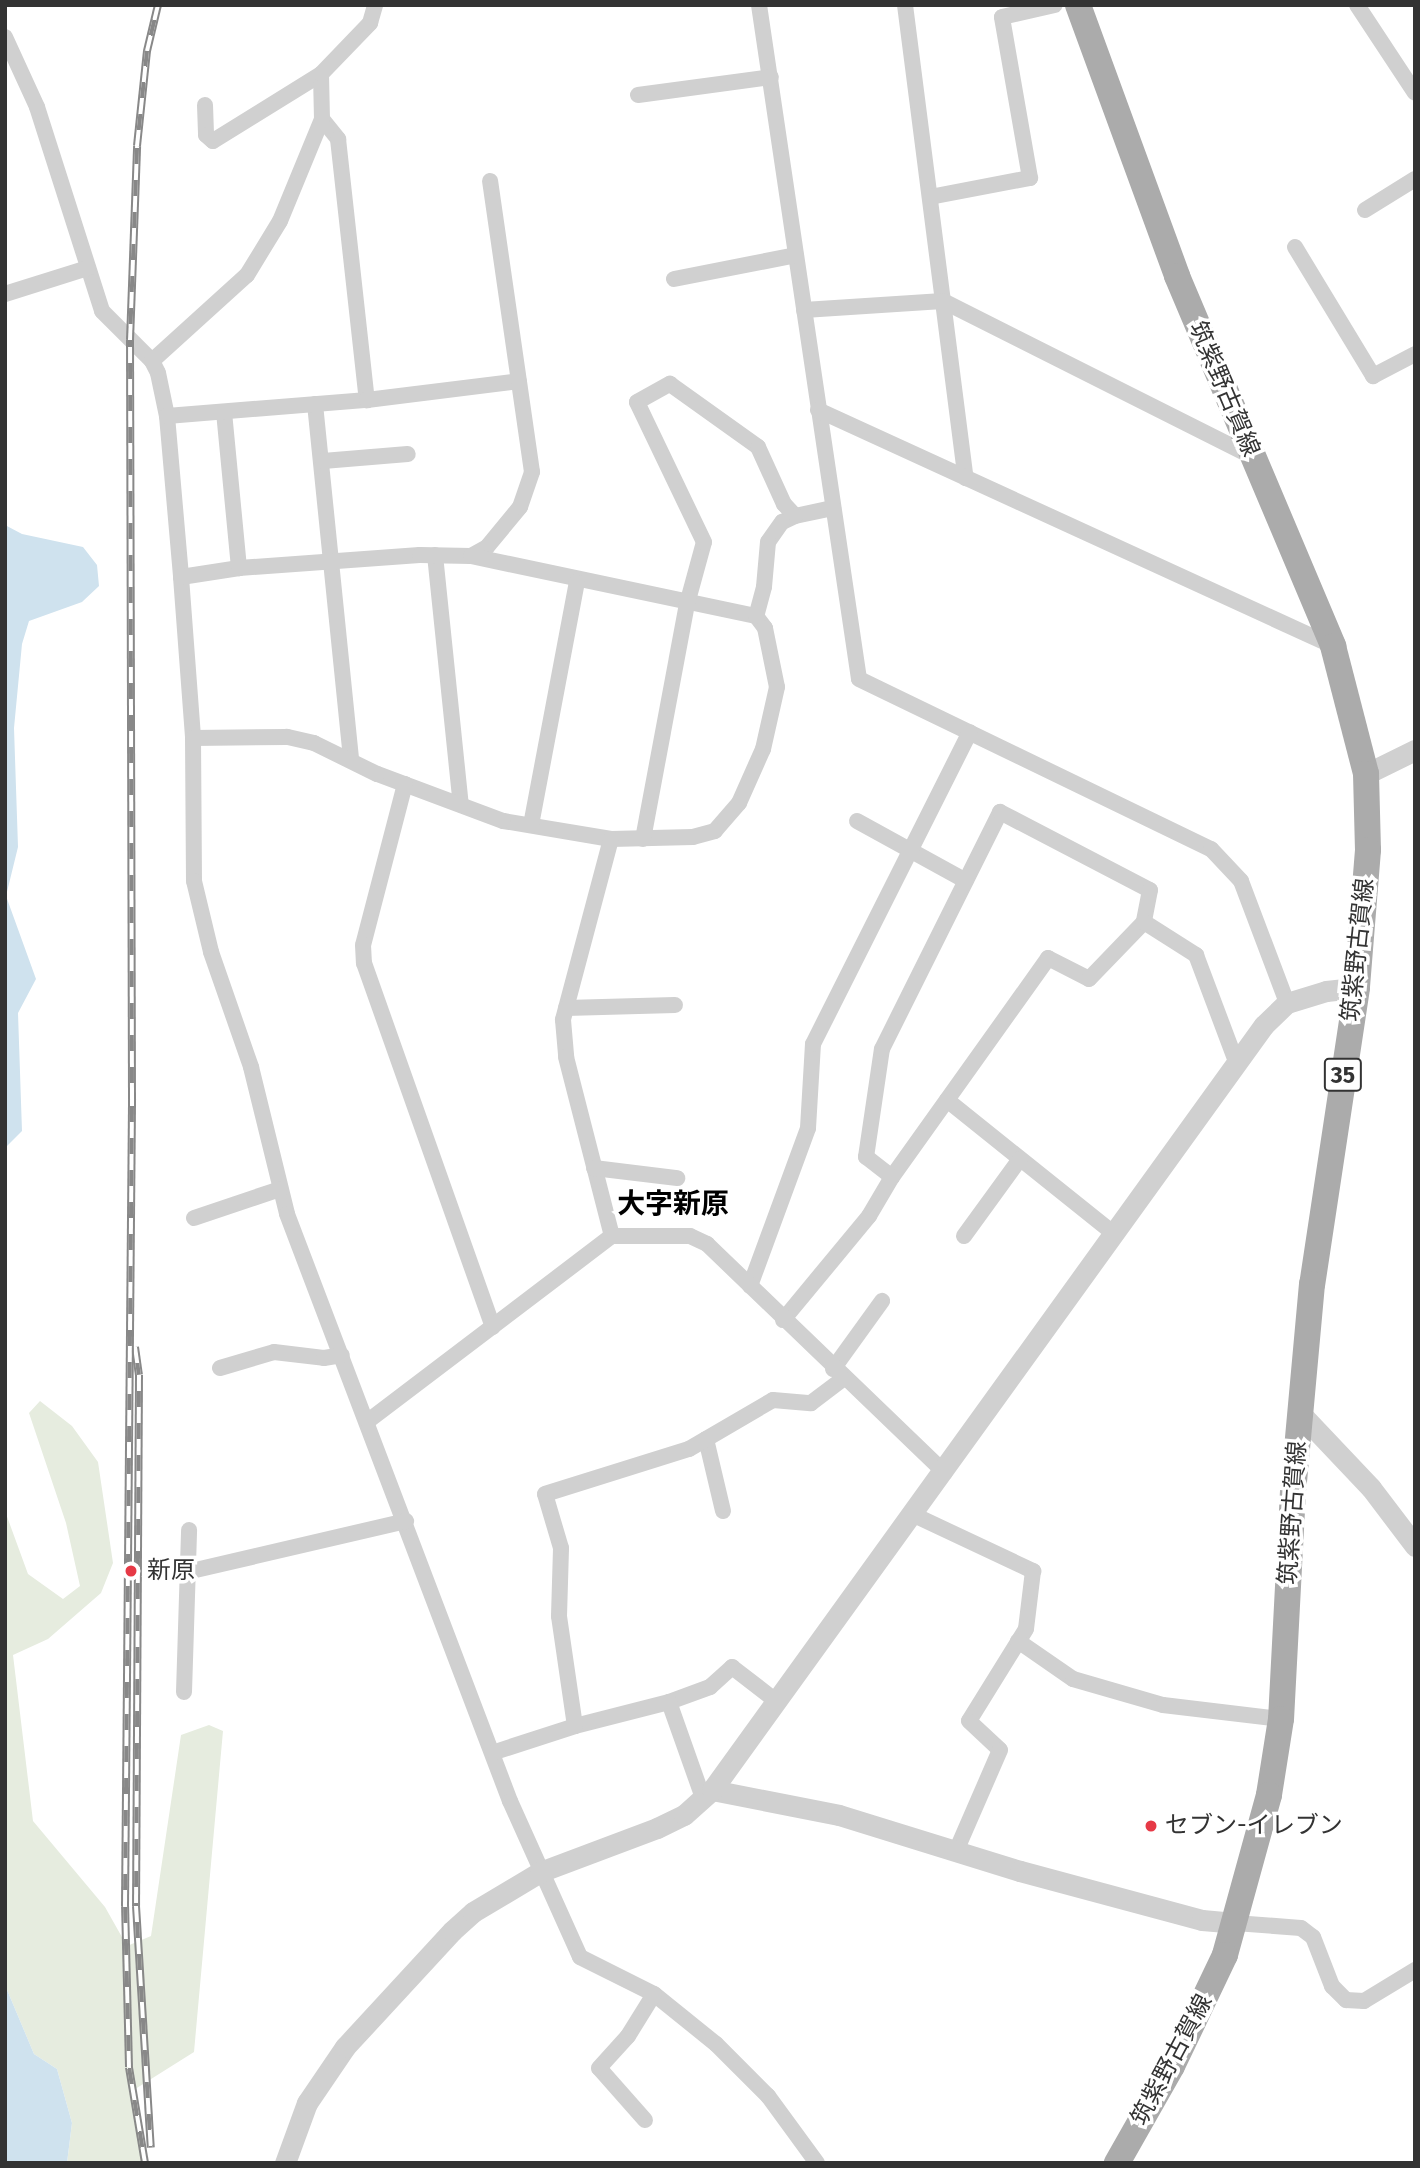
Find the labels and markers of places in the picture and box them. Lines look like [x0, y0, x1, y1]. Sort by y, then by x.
place label: 新原 [147, 1557, 195, 1585]
marker: 新原 [121, 1561, 141, 1581]
place label: セブン-イレブン [1165, 1812, 1343, 1840]
marker: セブン-イレブン [1143, 1818, 1159, 1834]

